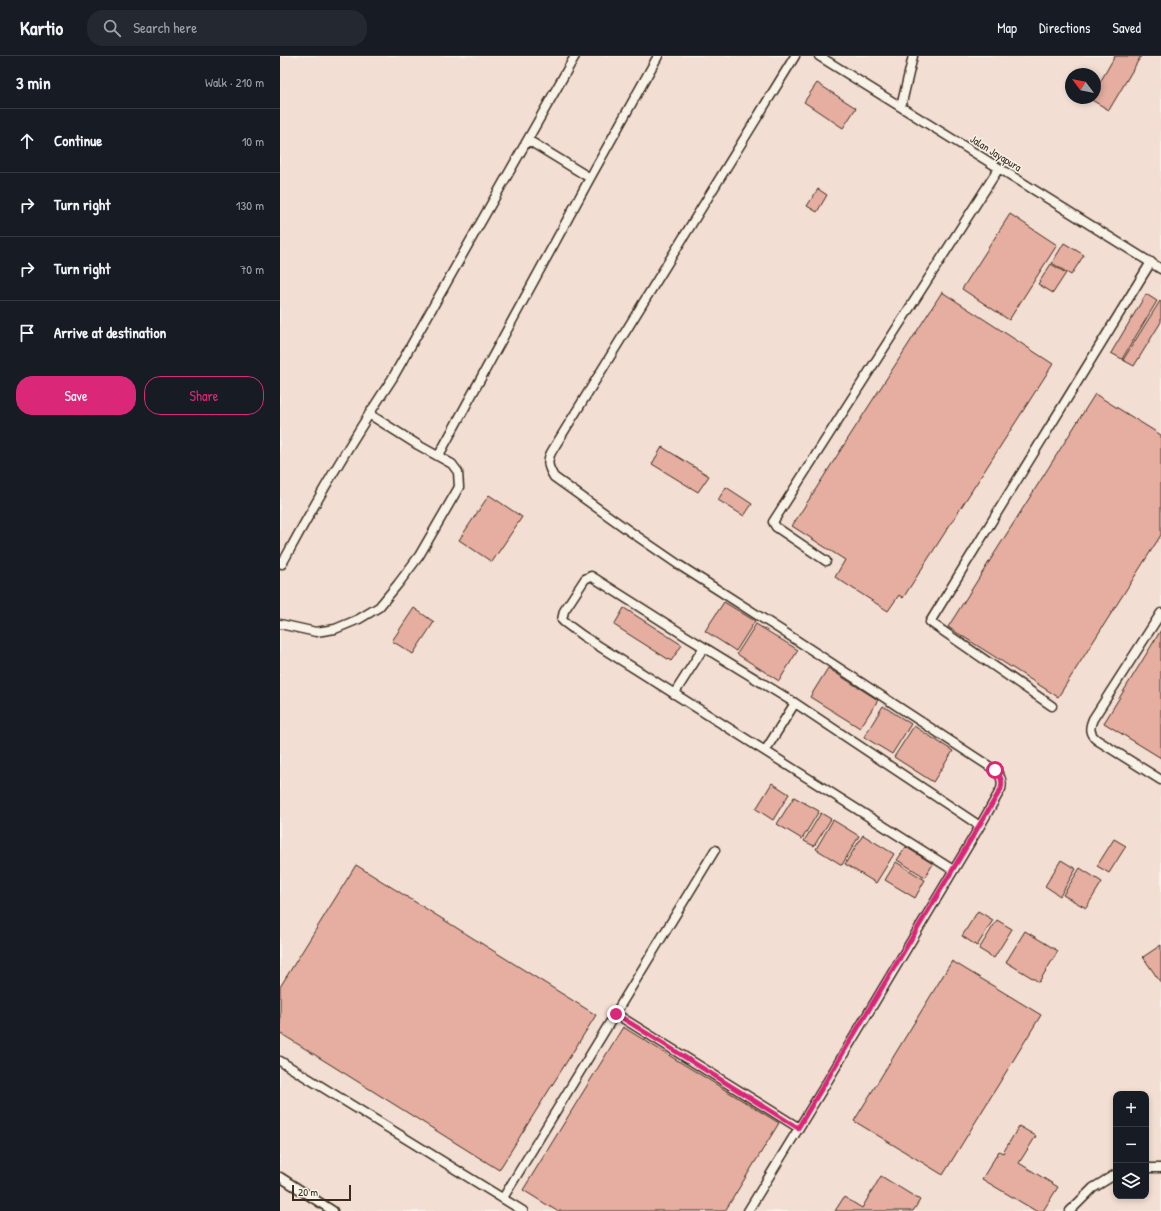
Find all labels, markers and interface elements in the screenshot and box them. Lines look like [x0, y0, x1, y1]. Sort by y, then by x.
search box [87, 10, 367, 46]
text: Kartio [20, 15, 63, 41]
icon: search [101, 17, 123, 39]
text: Search here [133, 17, 197, 38]
text: Map [997, 18, 1017, 37]
text: Directions [1039, 18, 1090, 37]
text: Saved [1112, 18, 1141, 37]
north arrow [1065, 68, 1101, 104]
text: 3 min [16, 71, 51, 94]
text: Walk · 210 m [205, 73, 264, 91]
icon: ahead [16, 130, 38, 152]
text: Continue [54, 130, 102, 151]
text: 10 m [242, 132, 264, 150]
street label: Jalan Jayapura [968, 132, 1025, 175]
icon: right [16, 194, 38, 216]
text: Turn right [54, 194, 110, 215]
text: 130 m [236, 196, 264, 214]
icon: right [16, 258, 38, 280]
text: Turn right [54, 258, 110, 279]
text: 70 m [240, 260, 264, 278]
icon: arrive [16, 322, 38, 344]
text: Arrive at destination [54, 322, 166, 343]
button: Save [16, 376, 136, 415]
button: Share [144, 376, 264, 415]
route start [986, 761, 1004, 779]
route end [607, 1005, 625, 1023]
map controls [1113, 1091, 1149, 1199]
button: + [1113, 1091, 1149, 1127]
button: − [1113, 1127, 1149, 1163]
button: layers [1113, 1163, 1149, 1199]
scale bar [292, 1183, 351, 1202]
text: 20 m [298, 1185, 318, 1199]

